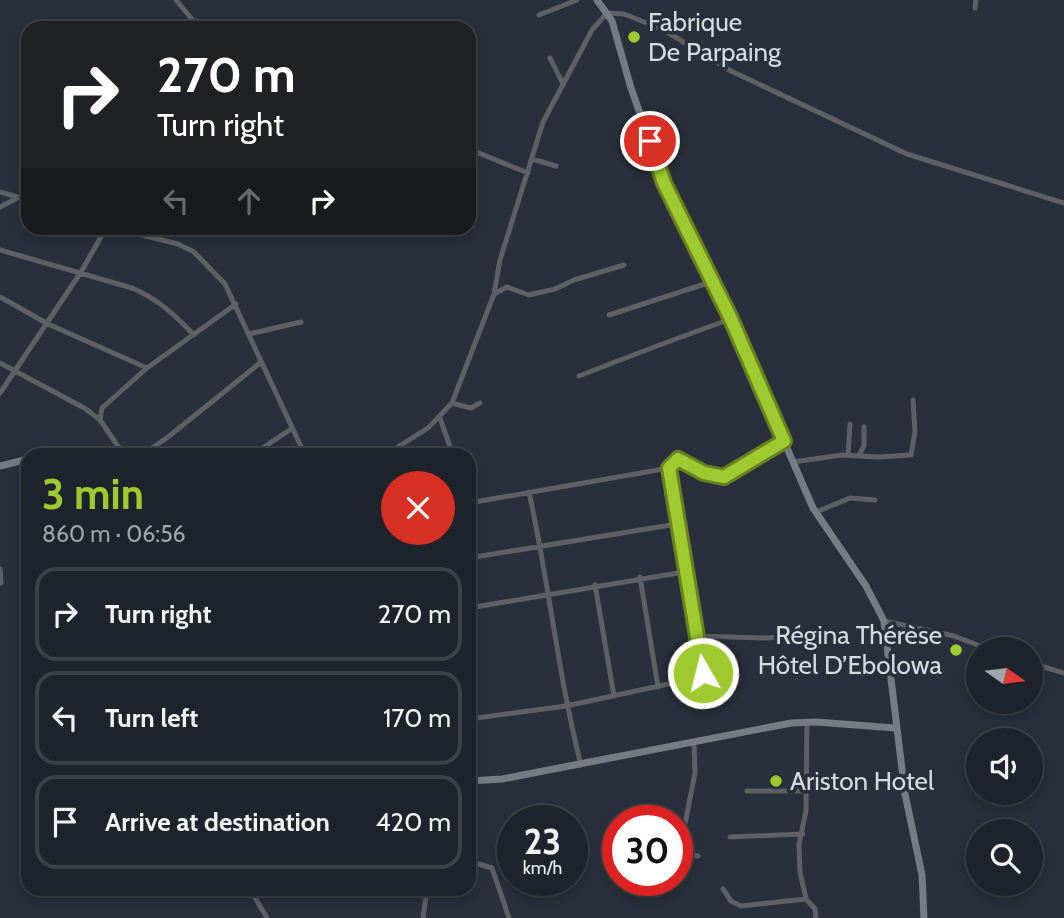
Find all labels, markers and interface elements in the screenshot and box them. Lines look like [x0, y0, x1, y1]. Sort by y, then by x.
place label: Fabrique De Parpaing [648, 6, 782, 68]
marker: Fabrique De Parpaing [626, 29, 642, 45]
text: 270 m [157, 45, 296, 104]
icon: right [42, 49, 133, 140]
text: Turn right [157, 105, 284, 144]
pin [620, 111, 680, 171]
icon: arrive [631, 122, 669, 160]
icon: left [157, 182, 195, 220]
icon: ahead [230, 182, 268, 220]
icon: right [303, 182, 341, 220]
text: 3 min [42, 468, 144, 520]
button: close [381, 471, 455, 545]
text: 860 m · 06:56 [42, 520, 186, 548]
icon: right [46, 595, 84, 633]
text: Turn right [105, 598, 211, 630]
text: 270 m [378, 598, 451, 630]
place label: Régina Thérèse Hôtel D’Ebolowa [758, 619, 943, 681]
position arrow [666, 636, 740, 710]
north arrow [966, 637, 1043, 714]
map controls [966, 637, 1043, 896]
marker: Régina Thérèse Hôtel D’Ebolowa [948, 642, 964, 658]
icon: left [46, 699, 84, 737]
text: Turn left [105, 702, 198, 734]
text: 170 m [383, 702, 451, 734]
button: sound [966, 728, 1043, 805]
place label: Ariston Hotel [790, 765, 934, 797]
marker: Ariston Hotel [768, 773, 784, 789]
icon: arrive [46, 803, 84, 841]
speed limit sign: 30 [602, 805, 693, 896]
text: Arrive at destination [105, 806, 330, 838]
text: 420 m [376, 806, 451, 838]
button: search [966, 819, 1043, 896]
text: 23 [524, 820, 561, 863]
text: km/h [523, 857, 562, 879]

